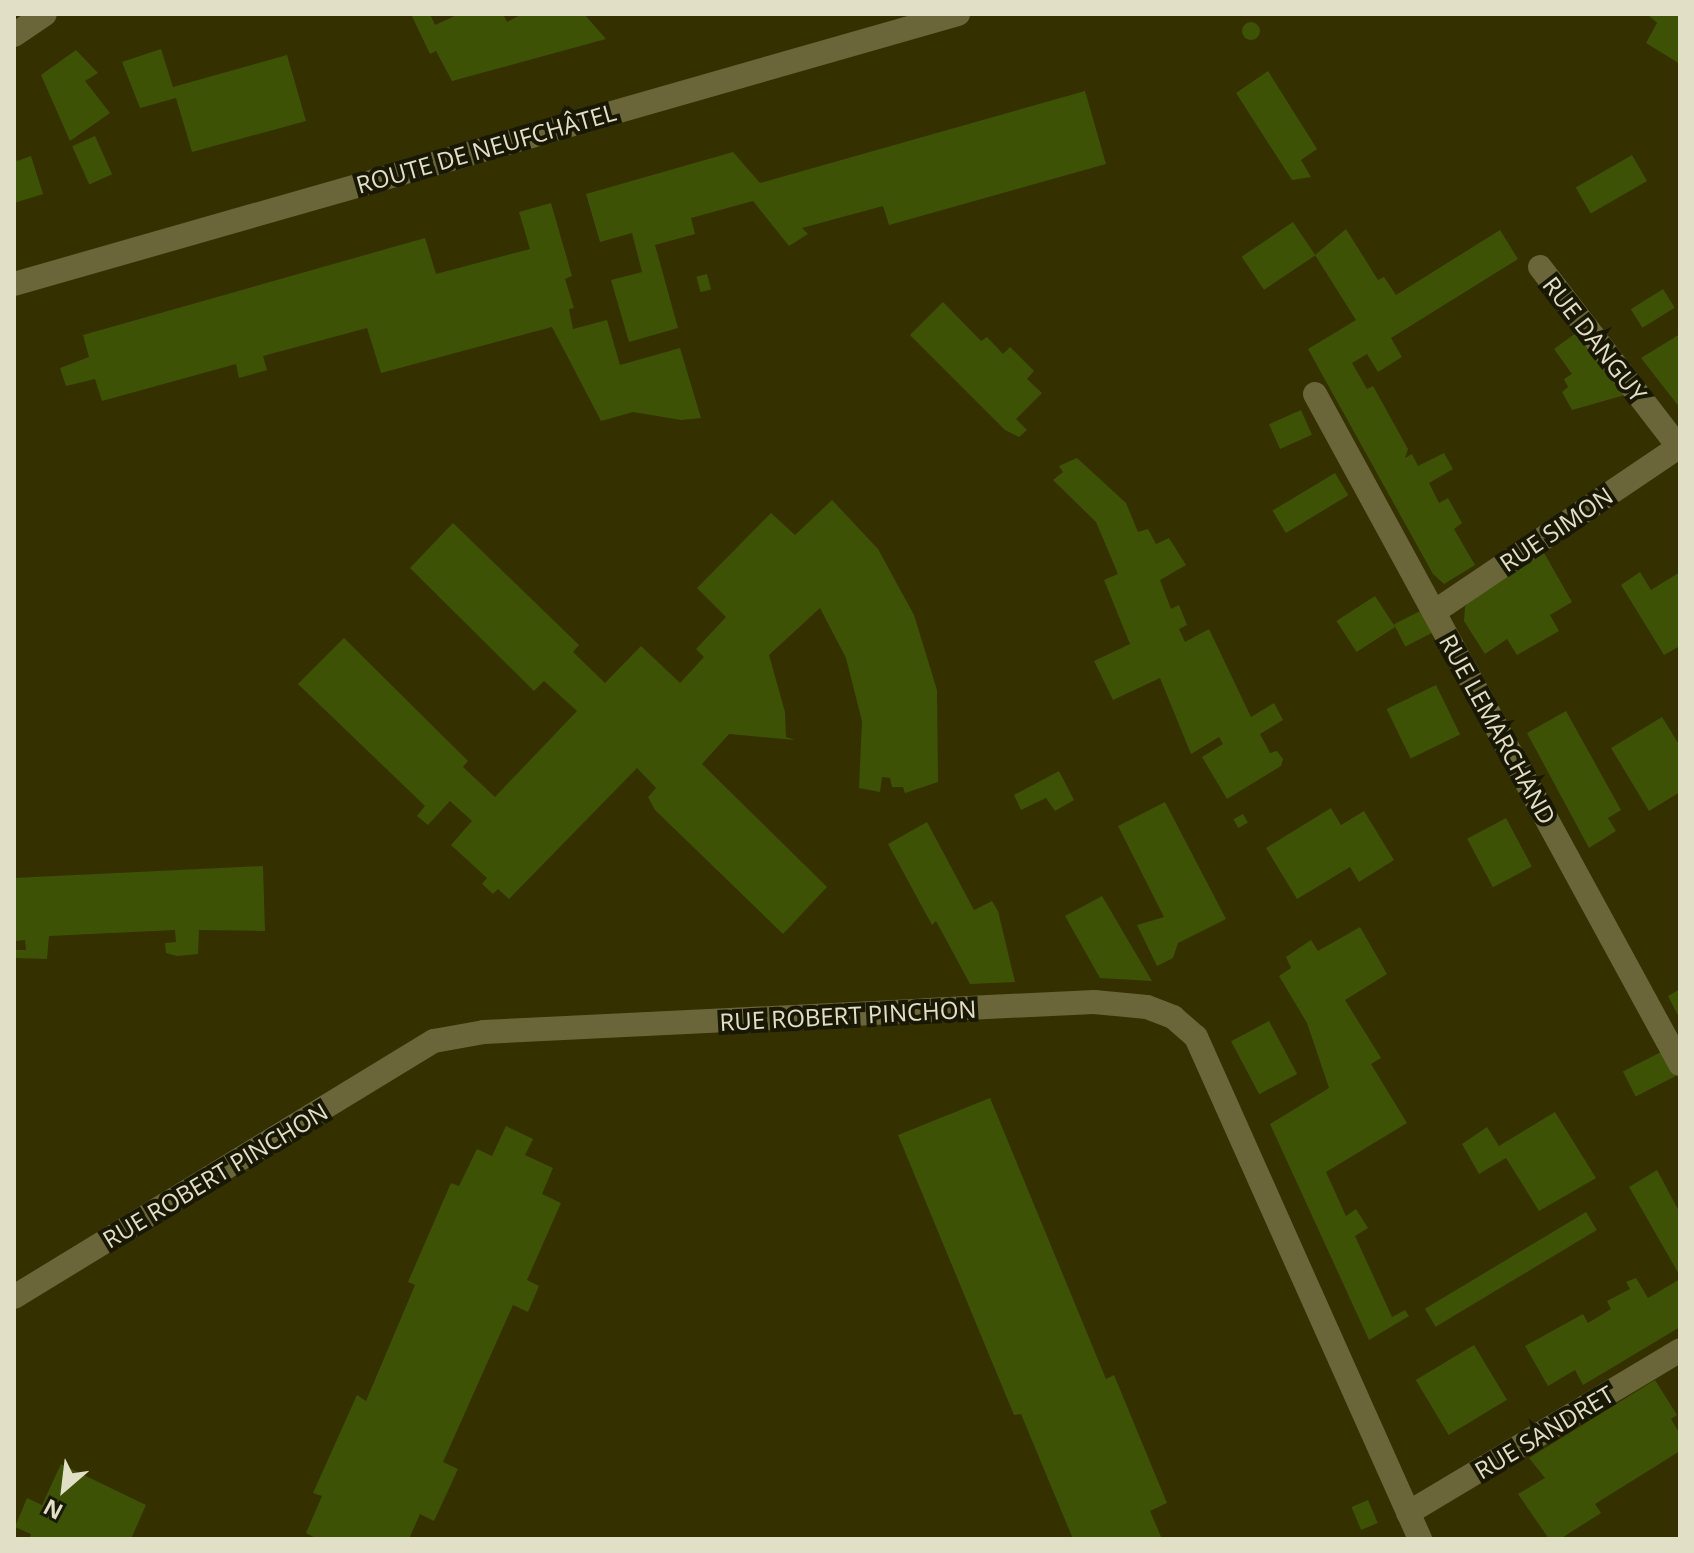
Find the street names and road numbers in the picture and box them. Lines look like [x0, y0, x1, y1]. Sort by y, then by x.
street label: ROUTE DE NEUFCHÂTEL [353, 97, 619, 199]
street label: RUE DANGUY [1537, 271, 1653, 407]
street label: RUE SIMON [1494, 481, 1618, 577]
street label: RUE LEMARCHAND [1434, 629, 1562, 829]
street label: RUE ROBERT PINCHON [719, 994, 977, 1036]
street label: RUE ROBERT PINCHON [97, 1096, 333, 1254]
street label: RUE SANDRET [1469, 1379, 1619, 1485]

